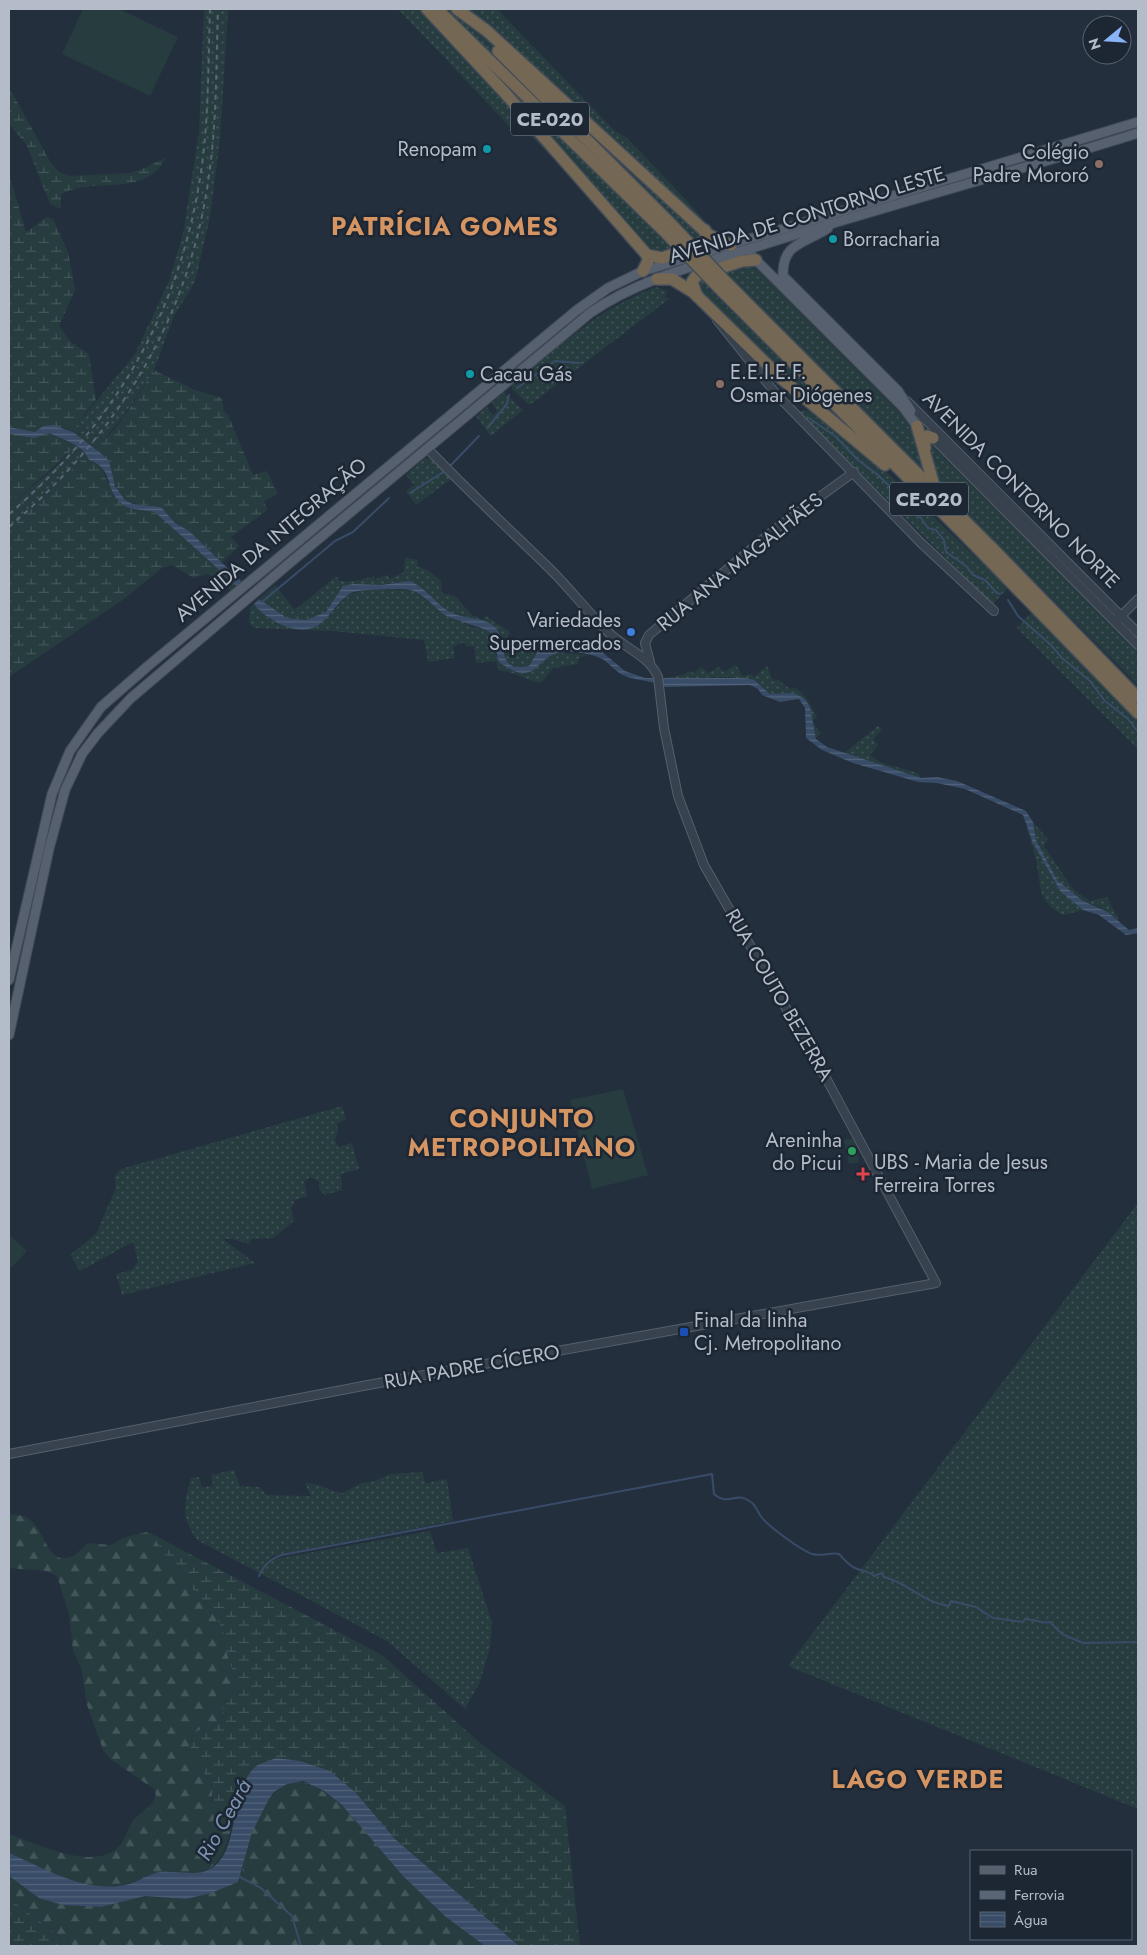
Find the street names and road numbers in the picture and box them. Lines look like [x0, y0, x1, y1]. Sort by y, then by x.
road number: CE-020 [511, 102, 589, 136]
street label: AVENIDA DE CONTORNO LESTE [665, 159, 949, 271]
street label: AVENIDA CONTORNO NORTE [916, 385, 1126, 595]
street label: AVENIDA DA INTEGRAÇÃO [169, 451, 373, 629]
road number: CE-020 [890, 482, 968, 516]
street label: RUA ANA MAGALHÃES [651, 486, 829, 638]
street label: RUA COUTO BEZERRA [718, 903, 841, 1087]
street label: RUA PADRE CÍCERO [382, 1337, 562, 1397]

